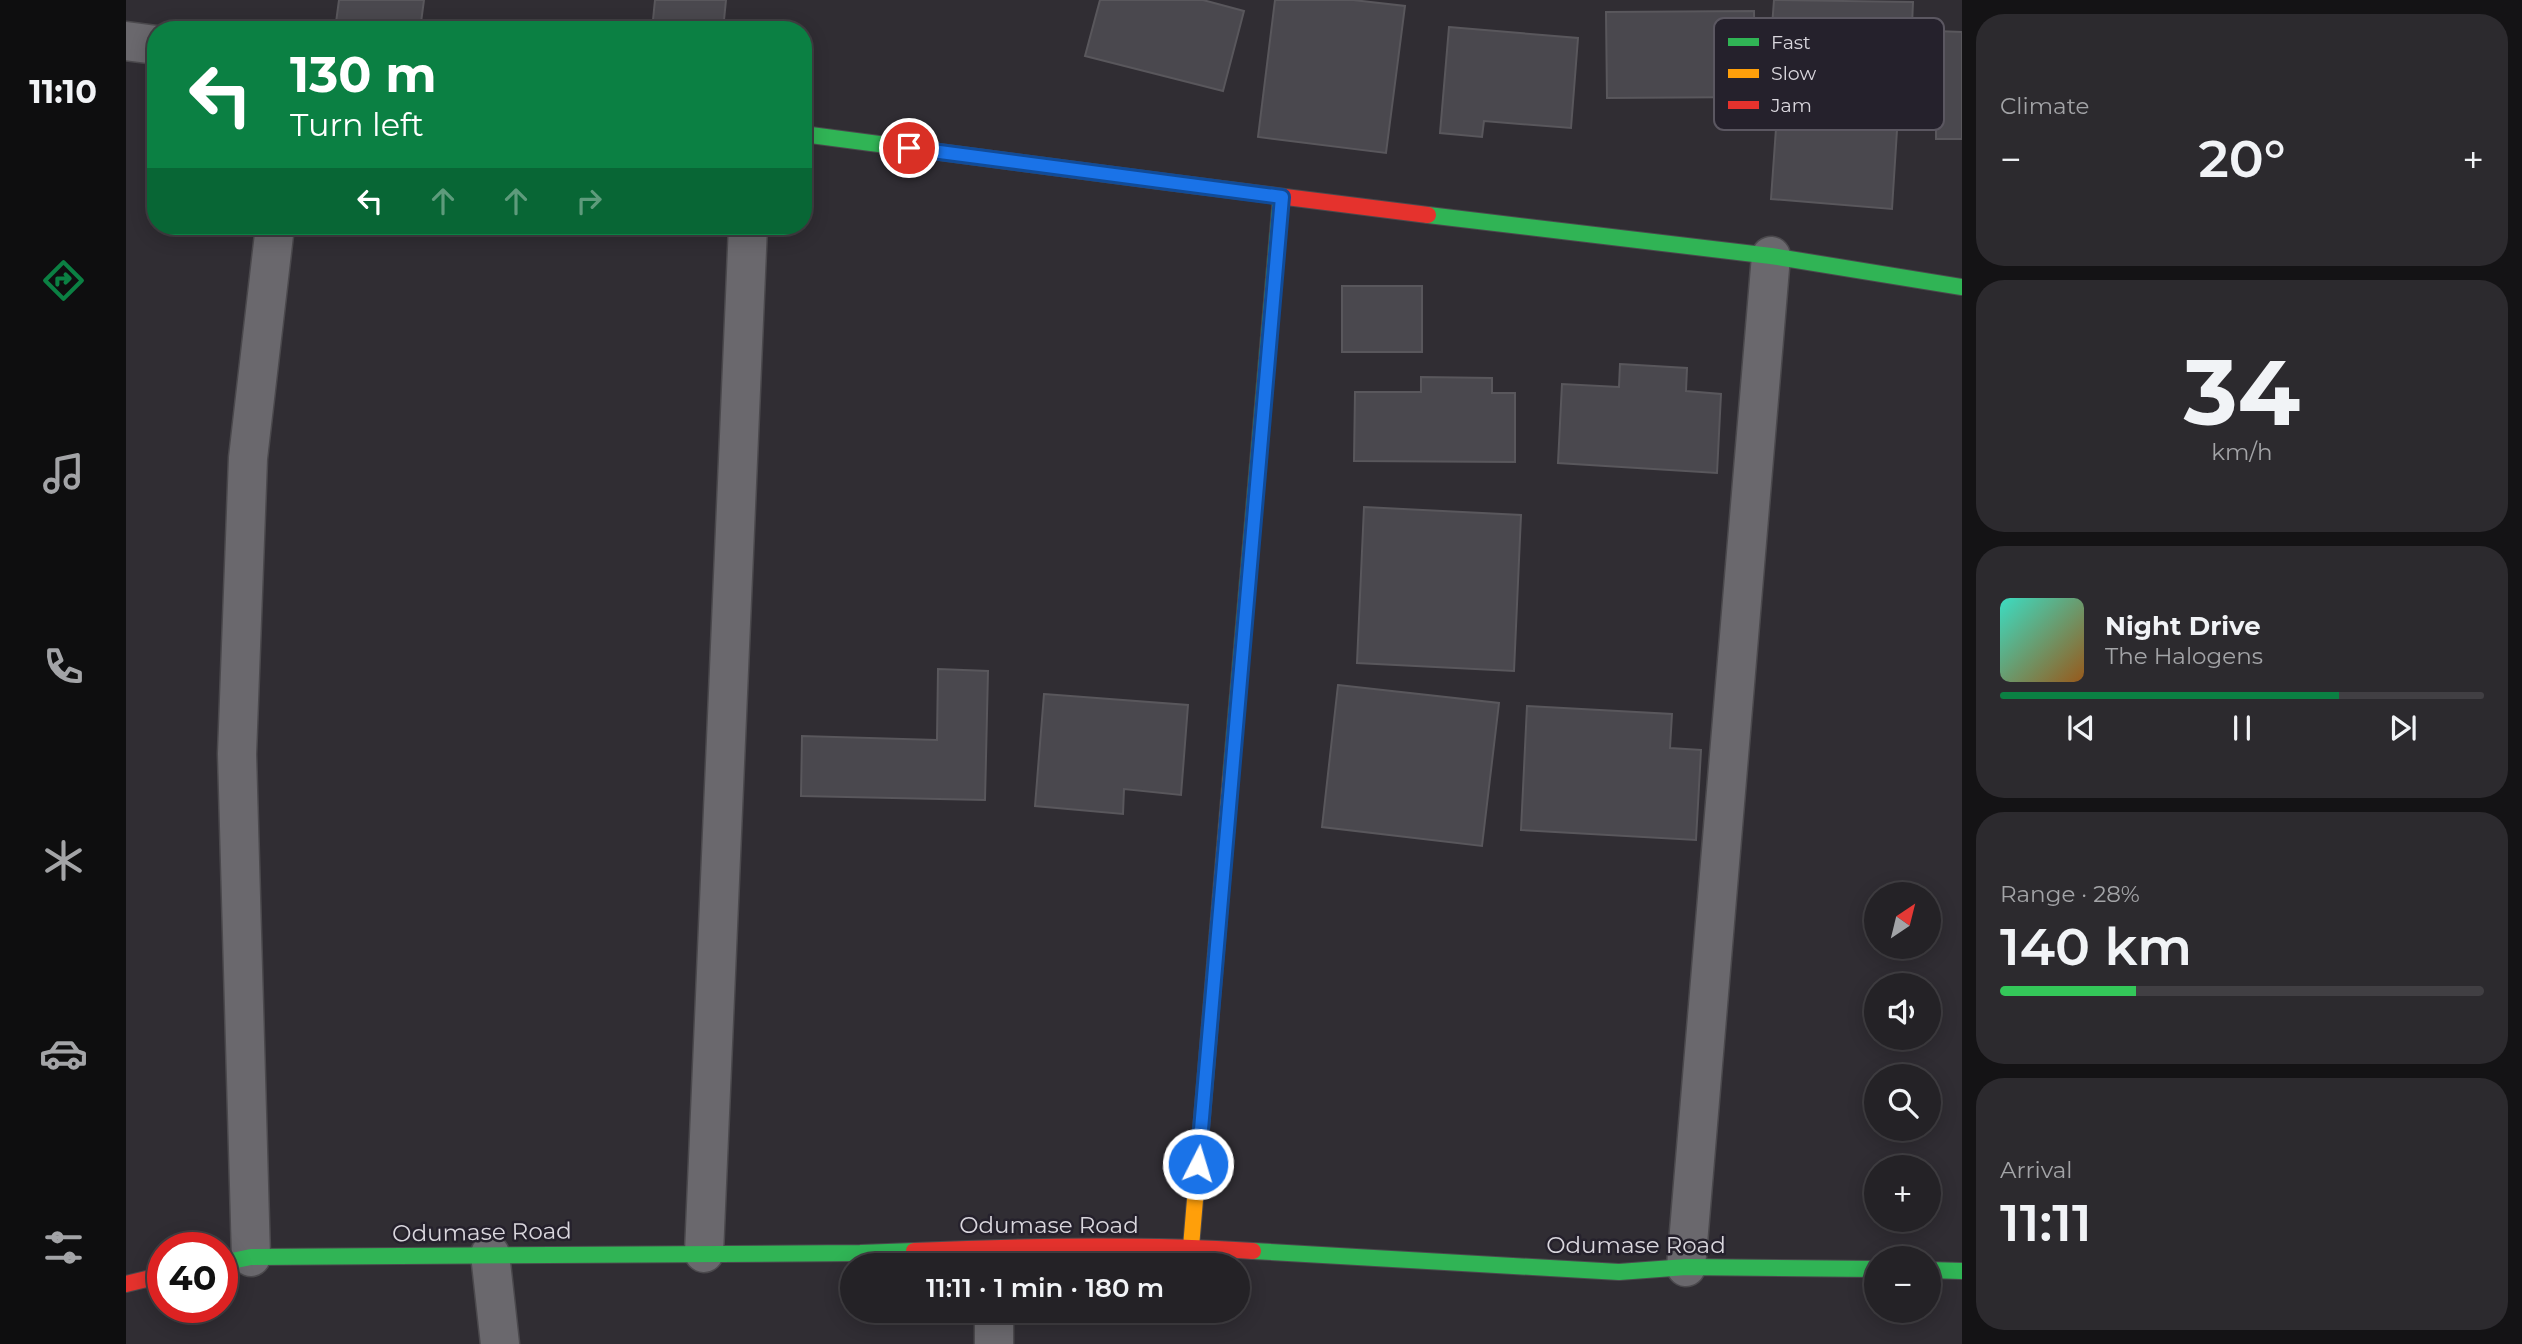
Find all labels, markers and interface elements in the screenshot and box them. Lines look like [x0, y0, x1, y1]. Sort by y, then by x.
legend [1714, 18, 1944, 130]
text: Fast [1771, 31, 1811, 54]
text: 130 m [290, 45, 437, 104]
icon: left [175, 49, 266, 140]
text: Slow [1771, 62, 1816, 85]
text: 11:10 [29, 72, 97, 111]
text: Climate [2000, 92, 2089, 120]
text: Jam [1770, 94, 1812, 117]
text: Turn left [290, 105, 424, 144]
pin [879, 118, 939, 178]
text: 20° [2198, 127, 2286, 190]
icon: arrive [890, 129, 928, 167]
text: − [2000, 136, 2022, 183]
text: + [2462, 136, 2484, 183]
icon: left [351, 182, 389, 220]
icon: ahead [424, 182, 462, 220]
icon: ahead [497, 182, 535, 220]
icon: right [570, 182, 608, 220]
icon: directions [39, 256, 88, 305]
text: 34 [2184, 337, 2300, 448]
text: km/h [2211, 438, 2273, 466]
icon: music [39, 449, 88, 498]
text: Night Drive [2105, 610, 2261, 642]
icon: phone [39, 642, 88, 691]
text: The Halogens [2105, 642, 2263, 670]
icon: previous [2062, 709, 2100, 747]
icon: pause [2223, 709, 2261, 747]
icon: next [2384, 709, 2422, 747]
icon: climate [39, 836, 88, 885]
text: Range · 28% [2000, 880, 2140, 908]
north arrow [1864, 882, 1941, 959]
map controls [1864, 882, 1941, 1323]
text: 140 km [2000, 915, 2192, 978]
button: sound [1864, 973, 1941, 1050]
icon: car [39, 1029, 88, 1078]
button: search [1864, 1064, 1941, 1141]
position arrow [1161, 1127, 1235, 1201]
button: + [1864, 1155, 1941, 1232]
text: Arrival [2000, 1156, 2073, 1184]
text: 11:11 [2000, 1191, 2092, 1254]
street label: Odumase Road [959, 1211, 1139, 1239]
street label: Odumase Road [392, 1216, 572, 1248]
icon: filters [39, 1223, 88, 1272]
street label: Odumase Road [1546, 1231, 1726, 1259]
speed limit sign: 40 [147, 1232, 238, 1323]
button: − [1864, 1246, 1941, 1323]
text: 11:11 · 1 min · 180 m [926, 1272, 1164, 1304]

